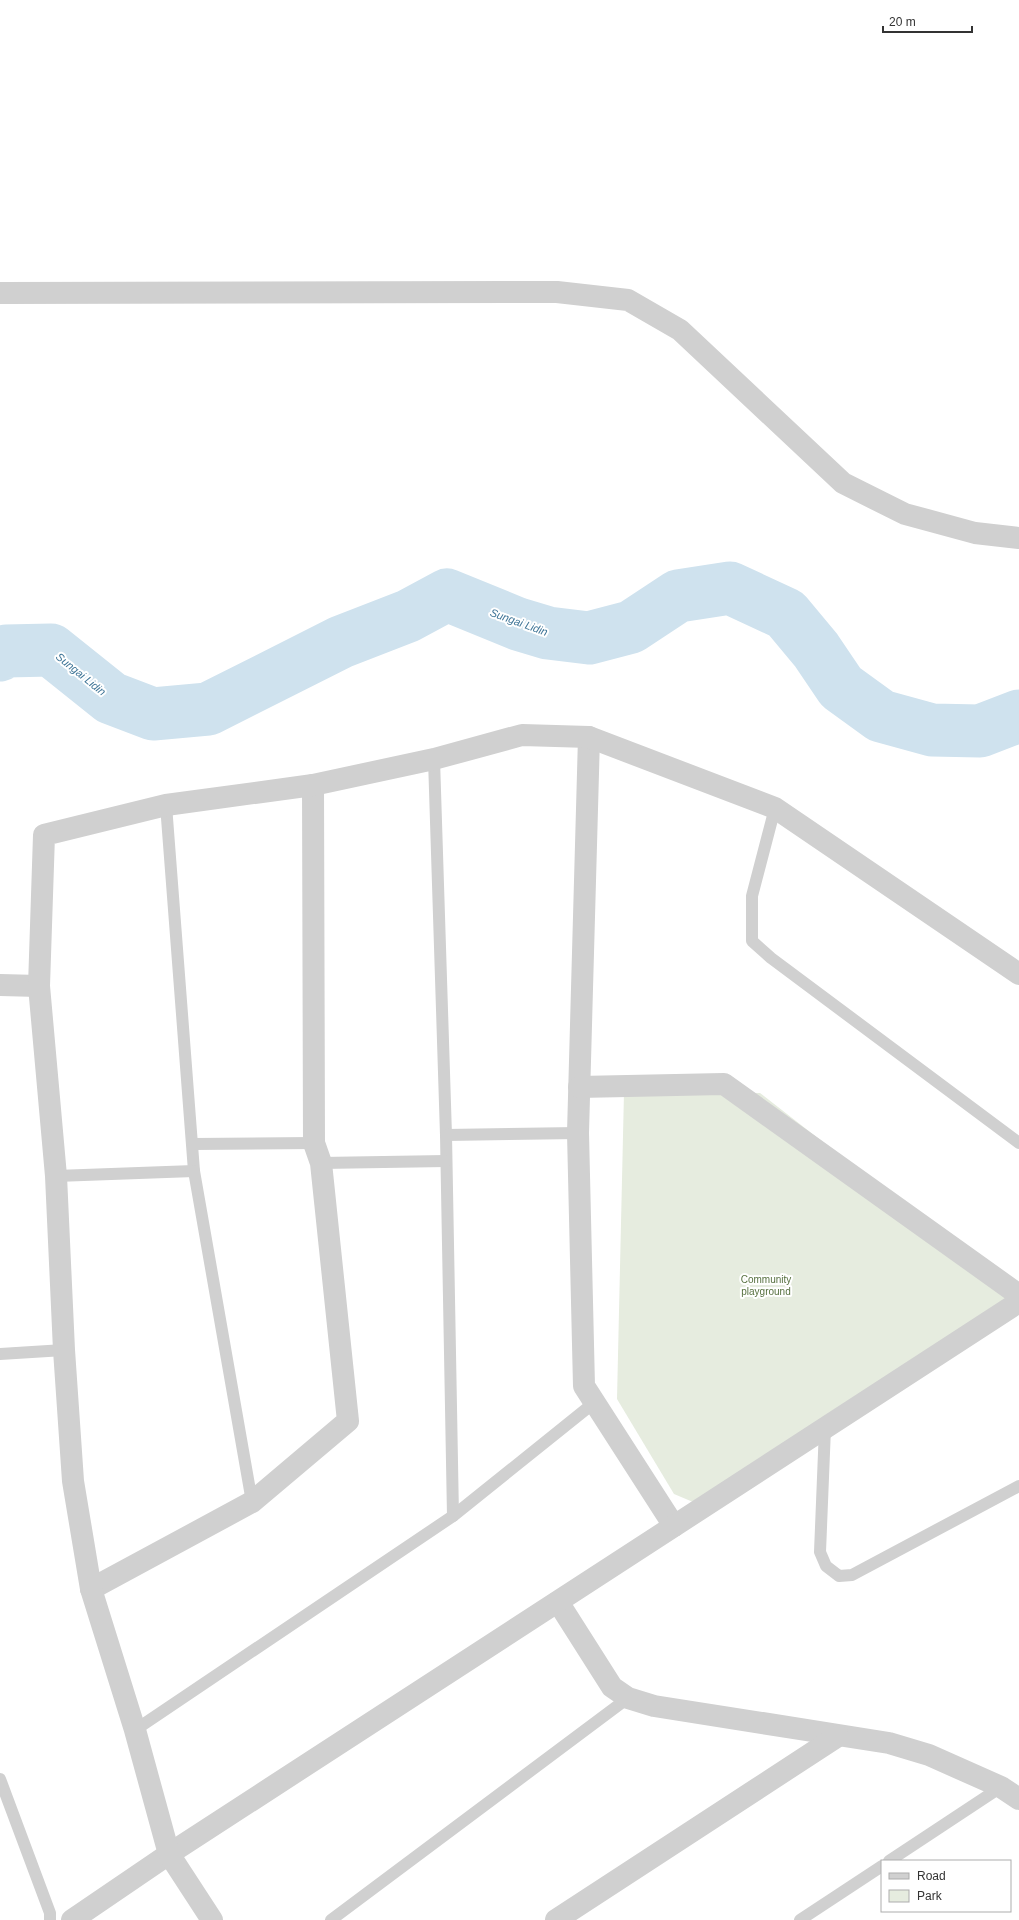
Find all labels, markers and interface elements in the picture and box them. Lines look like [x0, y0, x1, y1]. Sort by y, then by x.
scale bar [883, 8, 972, 34]
text: 20 m [889, 15, 916, 29]
water label: Sungai Lidin [488, 606, 550, 638]
water label: Sungai Lidin [54, 650, 108, 698]
park label: Community playground [741, 1274, 791, 1297]
legend [881, 1860, 1011, 1912]
text: Road [917, 1869, 946, 1883]
text: Park [917, 1889, 943, 1903]

